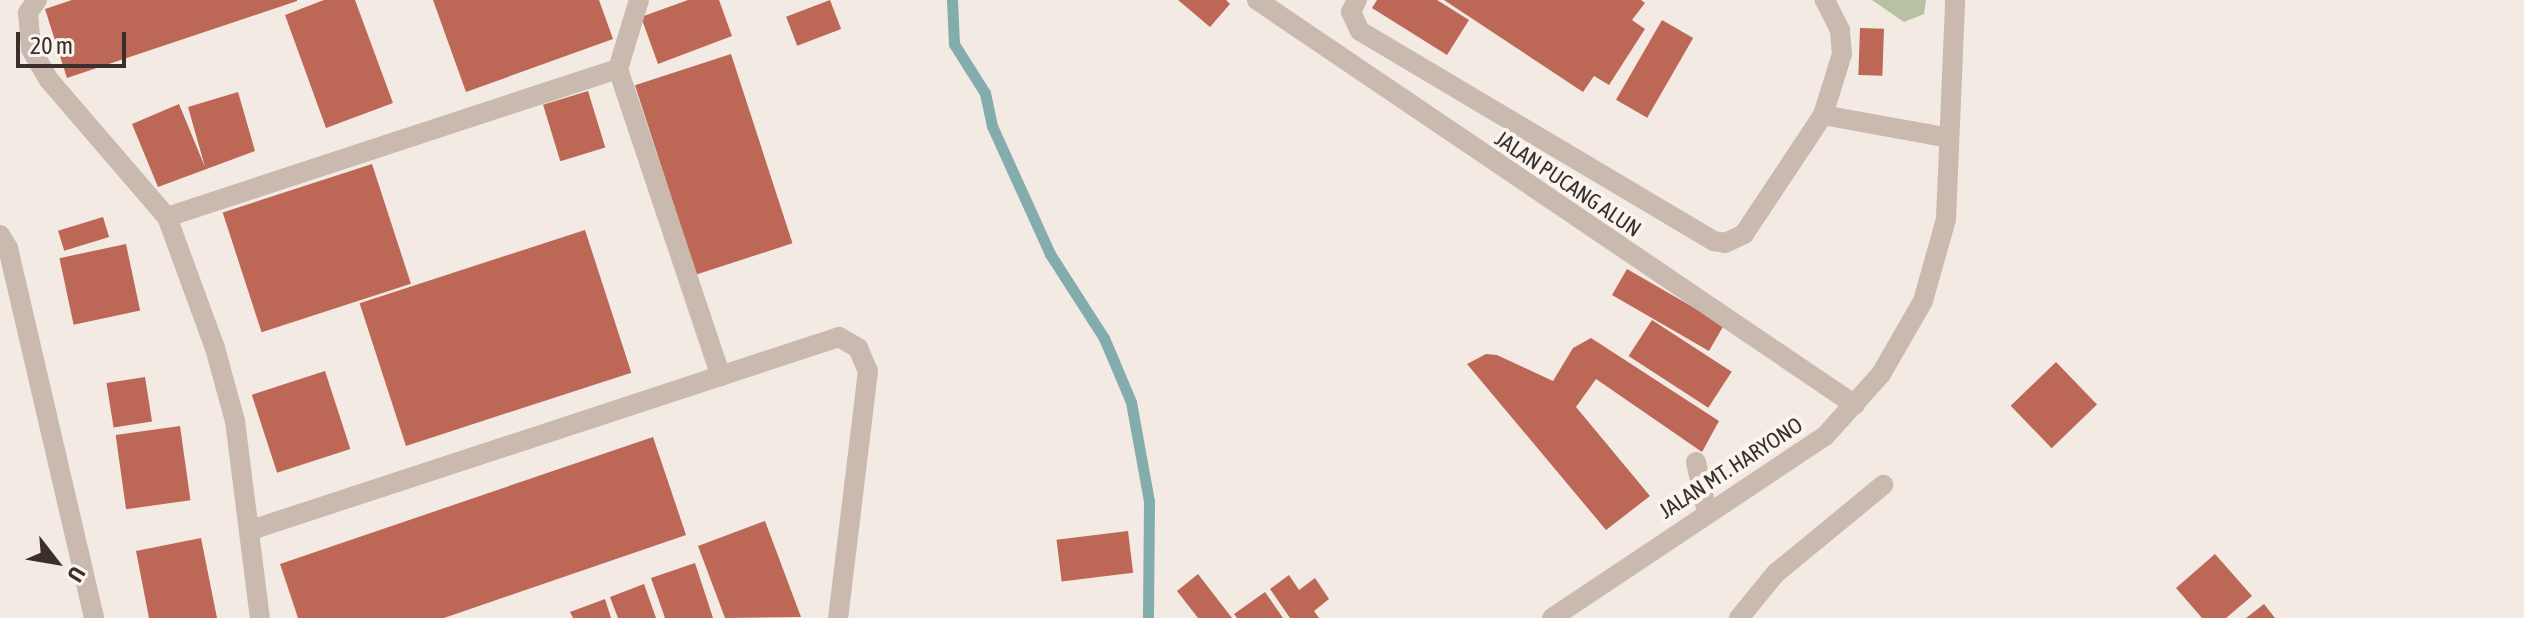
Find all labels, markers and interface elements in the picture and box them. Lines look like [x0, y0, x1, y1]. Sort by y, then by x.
scale bar [20, 16, 130, 66]
text: 20 m [30, 32, 73, 59]
street label: JALAN PUCANG ALUN [1490, 125, 1646, 243]
street label: JALAN MT. HARYONO [1654, 412, 1808, 524]
north arrow [16, 522, 96, 602]
text: U [62, 562, 91, 587]

